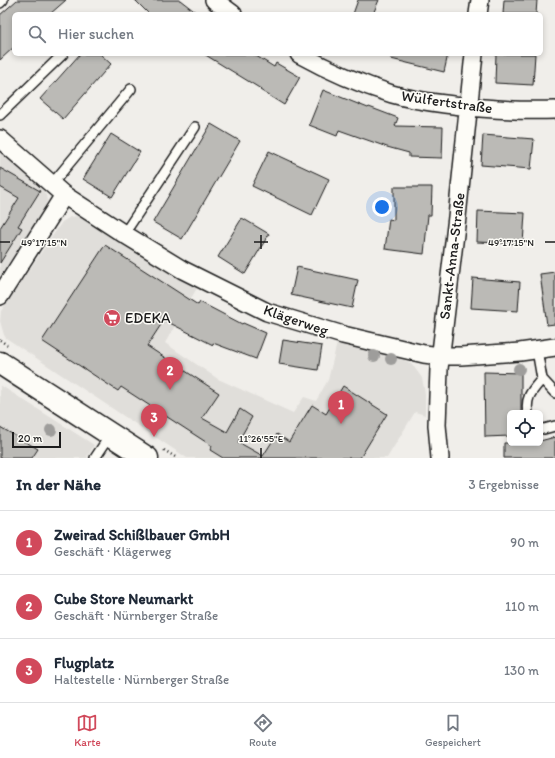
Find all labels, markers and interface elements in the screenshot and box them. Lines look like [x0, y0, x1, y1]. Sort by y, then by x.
search box [12, 12, 543, 56]
icon: search [26, 23, 48, 45]
text: Hier suchen [58, 25, 134, 43]
street label: Wülfertstraße [400, 87, 494, 117]
street label: Sankt-Anna-Straße [435, 191, 469, 321]
your location [372, 197, 392, 217]
text: 49°17'15"N [21, 236, 67, 249]
text: 49°17'15"N [488, 236, 534, 249]
street label: Klägerweg [261, 301, 331, 340]
supermarket icon: EDEKA [102, 308, 122, 328]
place label: EDEKA [125, 309, 171, 327]
pin: 2 [157, 357, 183, 390]
pin: 1 [328, 391, 354, 424]
pin: 3 [141, 404, 167, 437]
map controls [507, 410, 543, 446]
button: locate [507, 410, 543, 446]
scale bar [12, 430, 61, 449]
text: 20 m [18, 432, 42, 445]
text: 11°26'55"E [239, 432, 284, 445]
text: In der Nähe [16, 474, 101, 494]
text: 3 Ergebnisse [469, 477, 539, 492]
text: Zweirad Schißlbauer GmbH [54, 526, 230, 544]
text: 1 [26, 535, 32, 550]
text: 90 m [510, 535, 539, 550]
text: Geschäft · Klägerweg [54, 544, 171, 559]
text: Cube Store Neumarkt [54, 590, 193, 608]
text: 2 [26, 599, 32, 614]
text: 110 m [505, 599, 539, 614]
text: Geschäft · Nürnberger Straße [54, 608, 218, 623]
text: Flugplatz [54, 654, 114, 672]
text: 3 [25, 663, 33, 678]
text: 130 m [504, 663, 539, 678]
text: Haltestelle · Nürnberger Straße [54, 672, 229, 687]
tab: Karte [74, 712, 101, 749]
tab: Route [249, 712, 277, 749]
tab: Gespeichert [425, 712, 481, 749]

